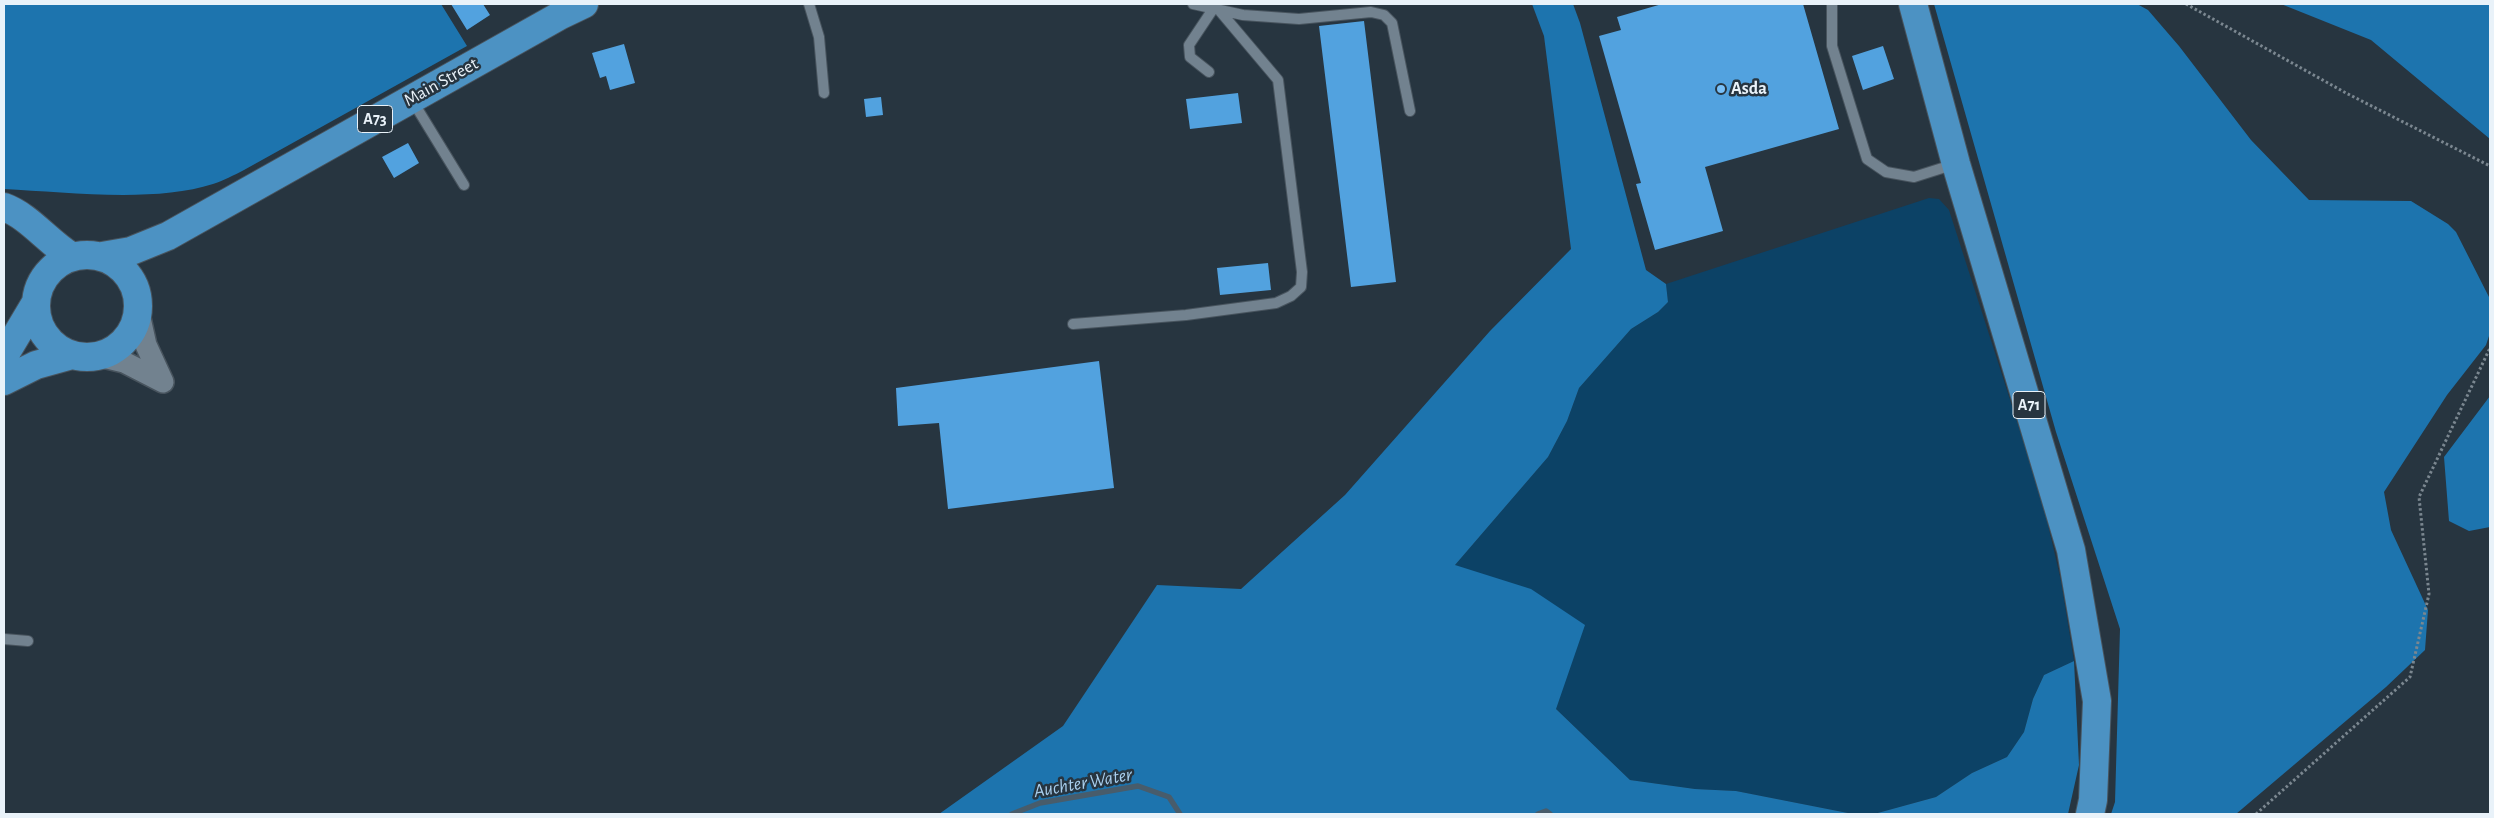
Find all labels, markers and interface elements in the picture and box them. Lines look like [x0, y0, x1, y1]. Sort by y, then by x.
street label: Main Street [400, 53, 482, 111]
place label: Asda [1731, 78, 1767, 100]
marker: Asda [1715, 83, 1727, 95]
road number: A73 [358, 106, 392, 132]
road number: A71 [2013, 392, 2045, 418]
water label: Auchter Water [1032, 763, 1134, 803]

